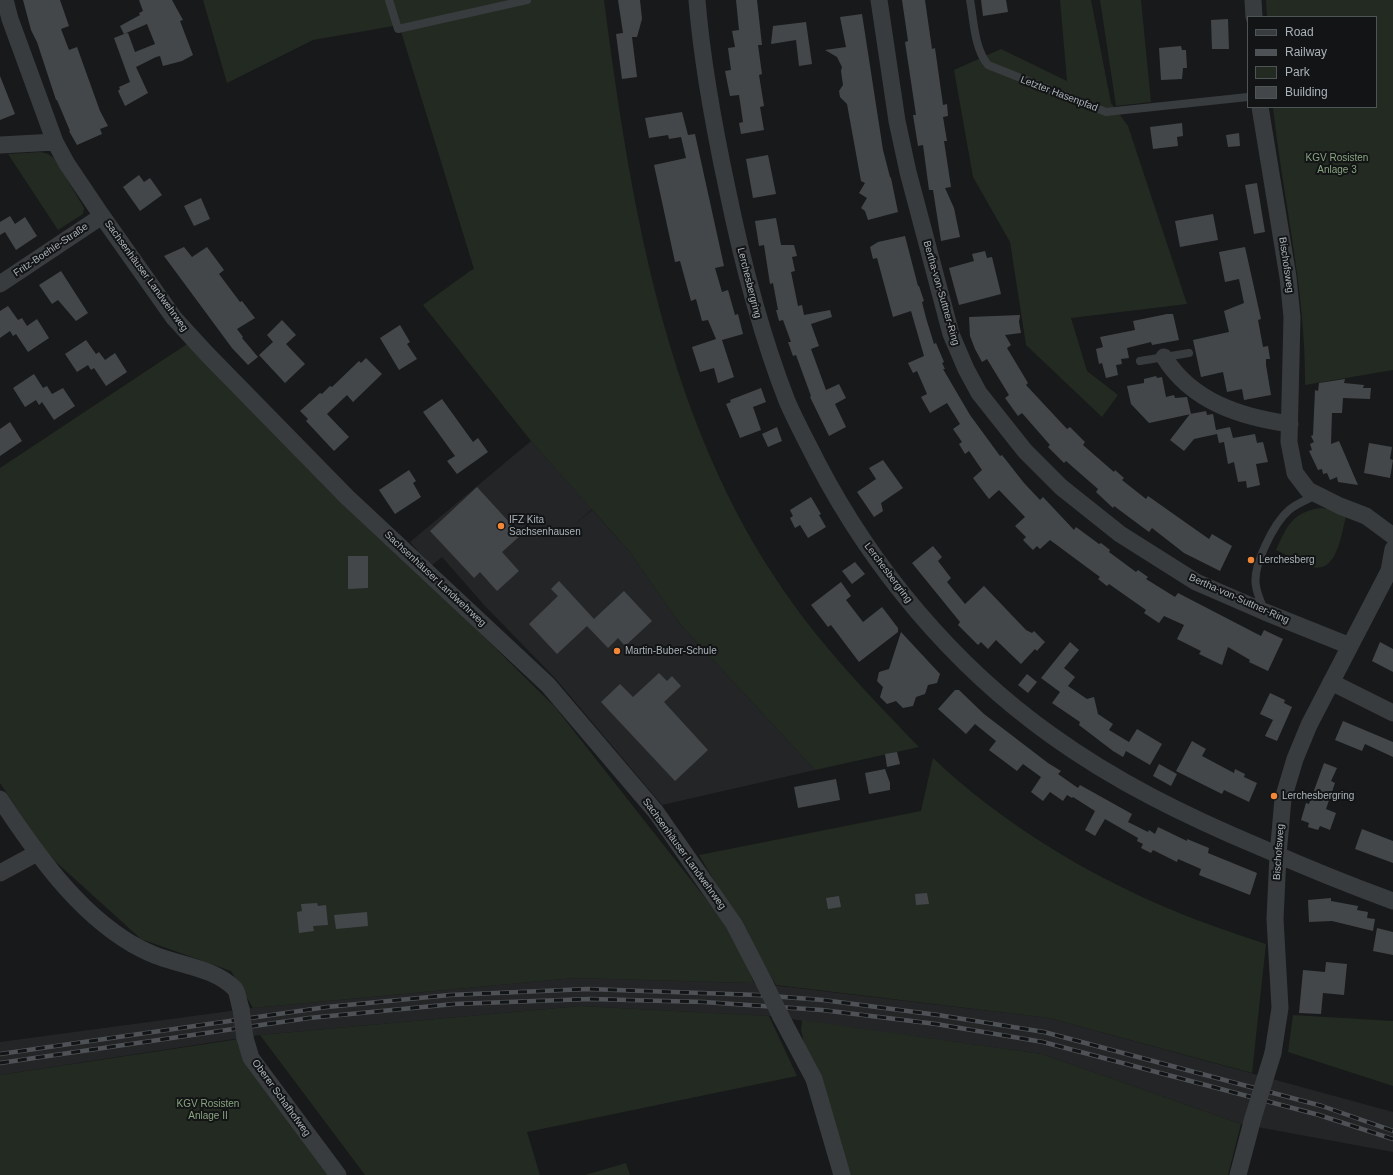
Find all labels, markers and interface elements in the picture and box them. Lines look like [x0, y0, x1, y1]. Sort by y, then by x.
legend [1247, 16, 1377, 108]
text: Road [1285, 25, 1314, 39]
text: Railway [1285, 45, 1327, 59]
text: Park [1285, 65, 1310, 79]
street label: Letzter Hasenpfad [1019, 74, 1099, 114]
text: Building [1285, 85, 1328, 99]
park label: KGV Rosisten Anlage 3 [1306, 152, 1368, 176]
street label: Sachsenhäuser Landwehrweg [102, 218, 190, 334]
street label: Fritz-Boehle-Straße [11, 221, 91, 279]
street label: Bischofsweg [1276, 236, 1296, 294]
street label: Bertha-von-Suttner-Ring [920, 239, 962, 347]
street label: Lerchesbergring [734, 246, 764, 320]
place label: IFZ Kita Sachsenhausen [509, 514, 581, 538]
marker: IFZ Kita Sachsenhausen [496, 521, 506, 531]
street label: Sachsenhäuser Landwehrweg [382, 529, 488, 629]
street label: Lerchesbergring [861, 541, 915, 605]
place label: Lerchesberg [1259, 554, 1315, 566]
marker: Lerchesberg [1246, 555, 1256, 565]
street label: Bertha-von-Suttner-Ring [1187, 571, 1291, 627]
place label: Martin-Buber-Schule [625, 645, 717, 657]
marker: Martin-Buber-Schule [612, 646, 622, 656]
place label: Lerchesbergring [1282, 790, 1354, 802]
marker: Lerchesbergring [1269, 791, 1279, 801]
street label: Sachsenhäuser Landwehrweg [640, 796, 728, 912]
street label: Bischofsweg [1271, 824, 1287, 880]
street label: Oberer Schafhofweg [249, 1057, 313, 1139]
park label: KGV Rosisten Anlage II [177, 1098, 239, 1122]

